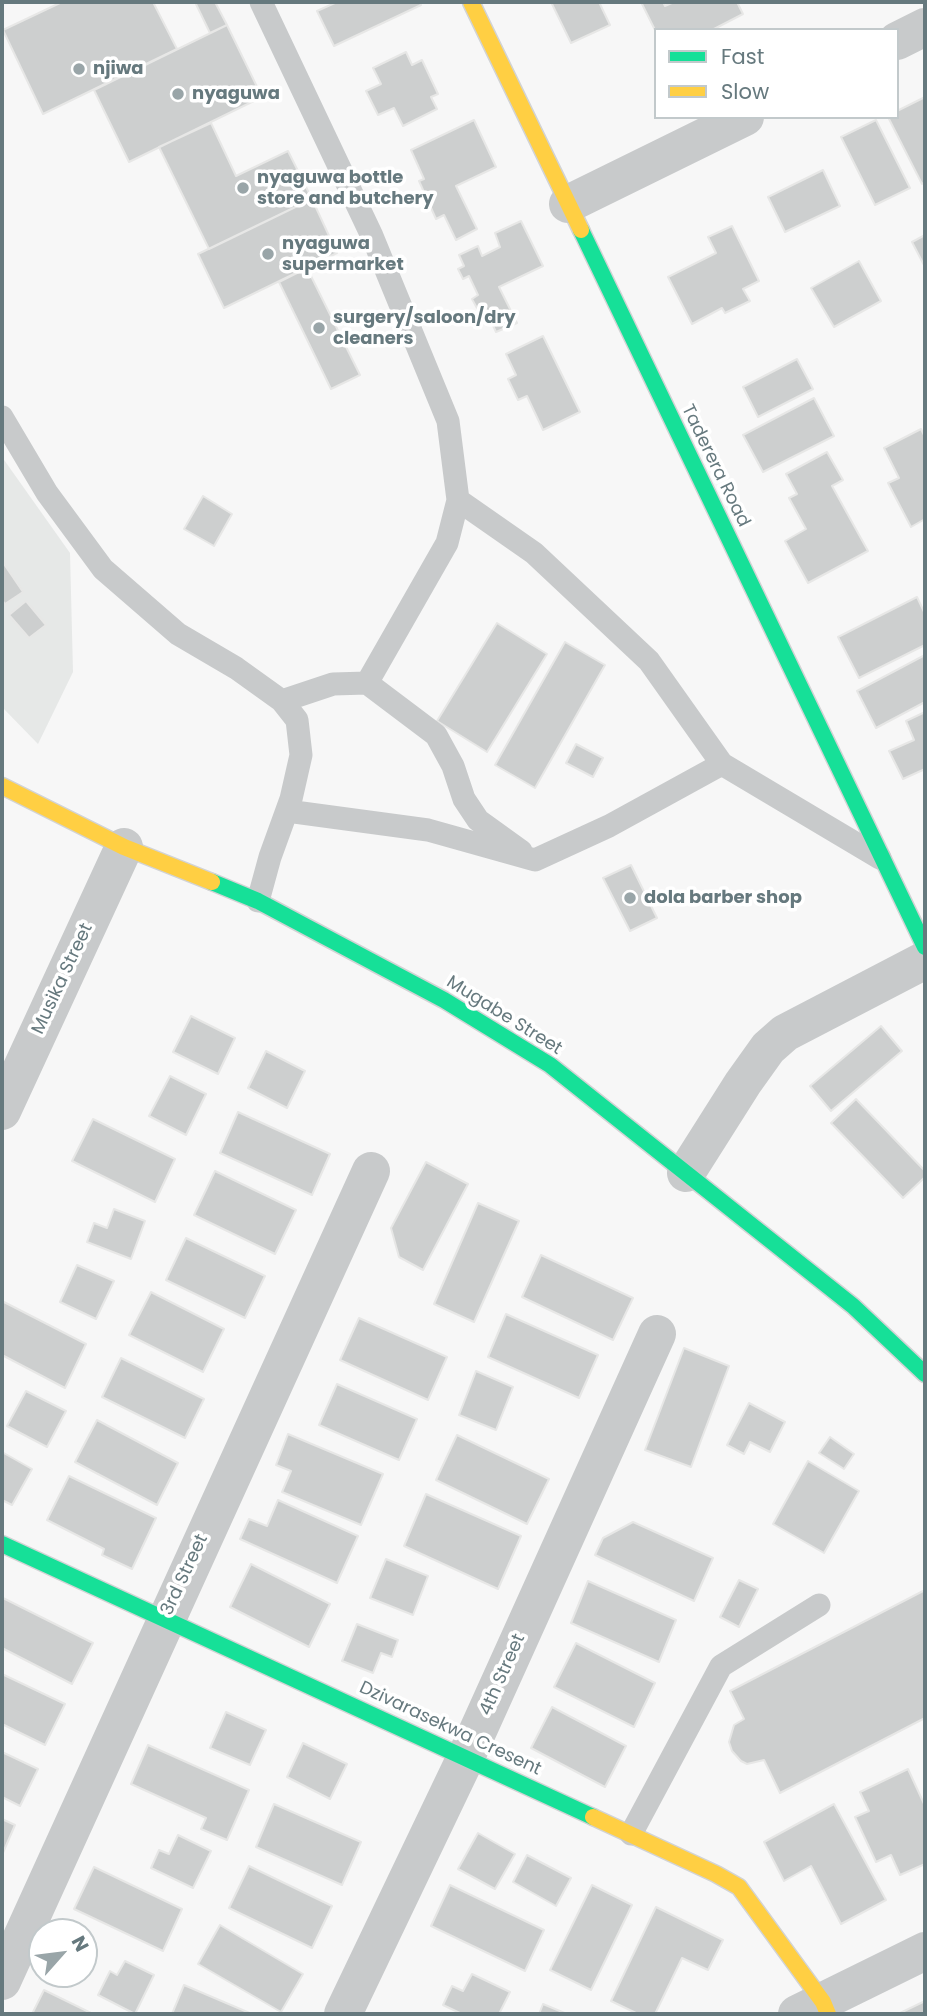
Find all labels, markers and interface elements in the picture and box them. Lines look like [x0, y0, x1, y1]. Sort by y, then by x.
legend [654, 28, 899, 119]
text: Fast [721, 42, 764, 71]
place label: njiwa [93, 58, 144, 80]
marker: njiwa [71, 61, 87, 77]
text: Slow [721, 77, 769, 106]
place label: nyaguwa [192, 83, 280, 105]
marker: nyaguwa [170, 86, 186, 102]
place label: nyaguwa bottle store and butchery [257, 167, 434, 210]
marker: nyaguwa bottle store and butchery [235, 180, 251, 196]
place label: nyaguwa supermarket [282, 233, 404, 276]
marker: nyaguwa supermarket [260, 246, 276, 262]
place label: surgery/saloon/dry cleaners [333, 307, 516, 350]
marker: surgery/saloon/dry cleaners [311, 320, 327, 336]
street label: Taderera Road [676, 401, 754, 531]
place label: dola barber shop [644, 887, 802, 909]
marker: dola barber shop [622, 890, 638, 906]
street label: Musika Street [28, 920, 98, 1038]
street label: Mugabe Street [442, 972, 566, 1060]
street label: 3rd Street [157, 1531, 213, 1619]
street label: 4th Street [475, 1631, 531, 1719]
street label: Dzivarasekwa Cresent [356, 1677, 544, 1781]
north arrow [28, 1918, 98, 1988]
text: N [65, 1931, 95, 1956]

